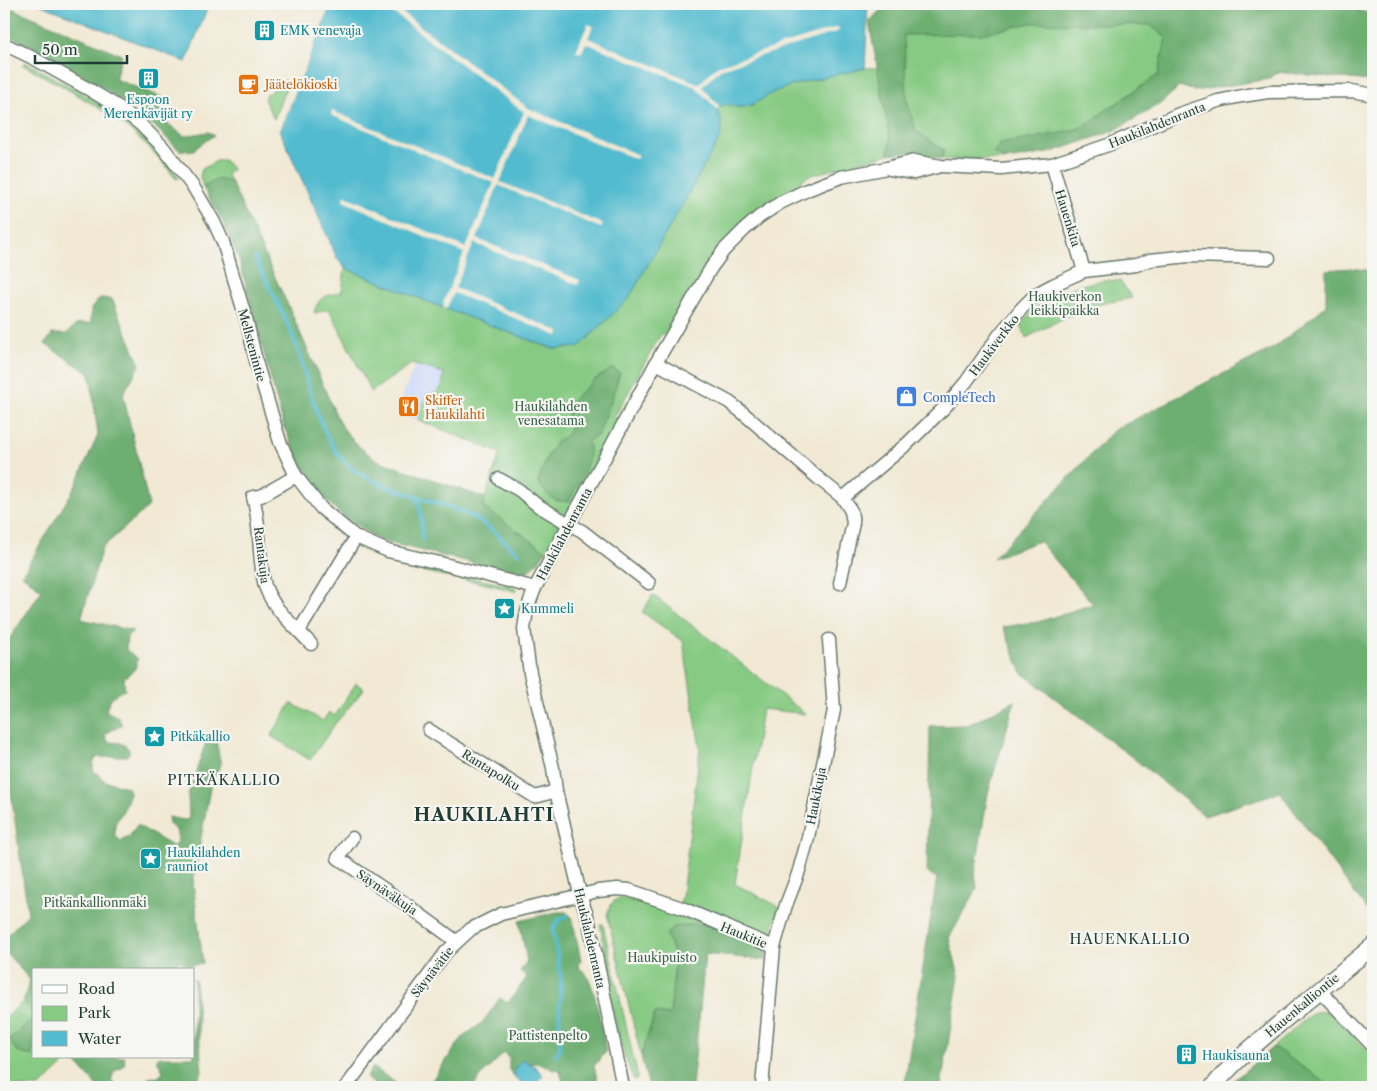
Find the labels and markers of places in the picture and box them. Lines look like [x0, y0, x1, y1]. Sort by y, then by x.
building icon: EMK venevaja [252, 18, 276, 42]
place label: EMK venevaja [280, 23, 362, 38]
building icon: Espoon Merenkävijät ry [136, 66, 160, 90]
cafe icon: Jäätelökioski [237, 72, 261, 96]
place label: Jäätelökioski [263, 77, 338, 92]
place label: Espoon Merenkävijät ry [103, 92, 193, 121]
shop icon: CompleTech [895, 385, 919, 409]
place label: CompleTech [923, 390, 996, 405]
place label: Skiffer Haukilahti [425, 393, 485, 422]
restaurant icon: Skiffer Haukilahti [397, 395, 421, 419]
place icon: Kummeli [493, 596, 517, 620]
place label: Kummeli [521, 601, 574, 616]
place icon: Pitkäkallio [142, 724, 166, 748]
place label: Pitkäkallio [170, 729, 230, 744]
place label: Haukilahden rauniot [167, 845, 241, 874]
place icon: Haukilahden rauniot [139, 847, 163, 871]
building icon: Haukisauna [1174, 1043, 1198, 1067]
place label: Haukisauna [1202, 1048, 1270, 1063]

